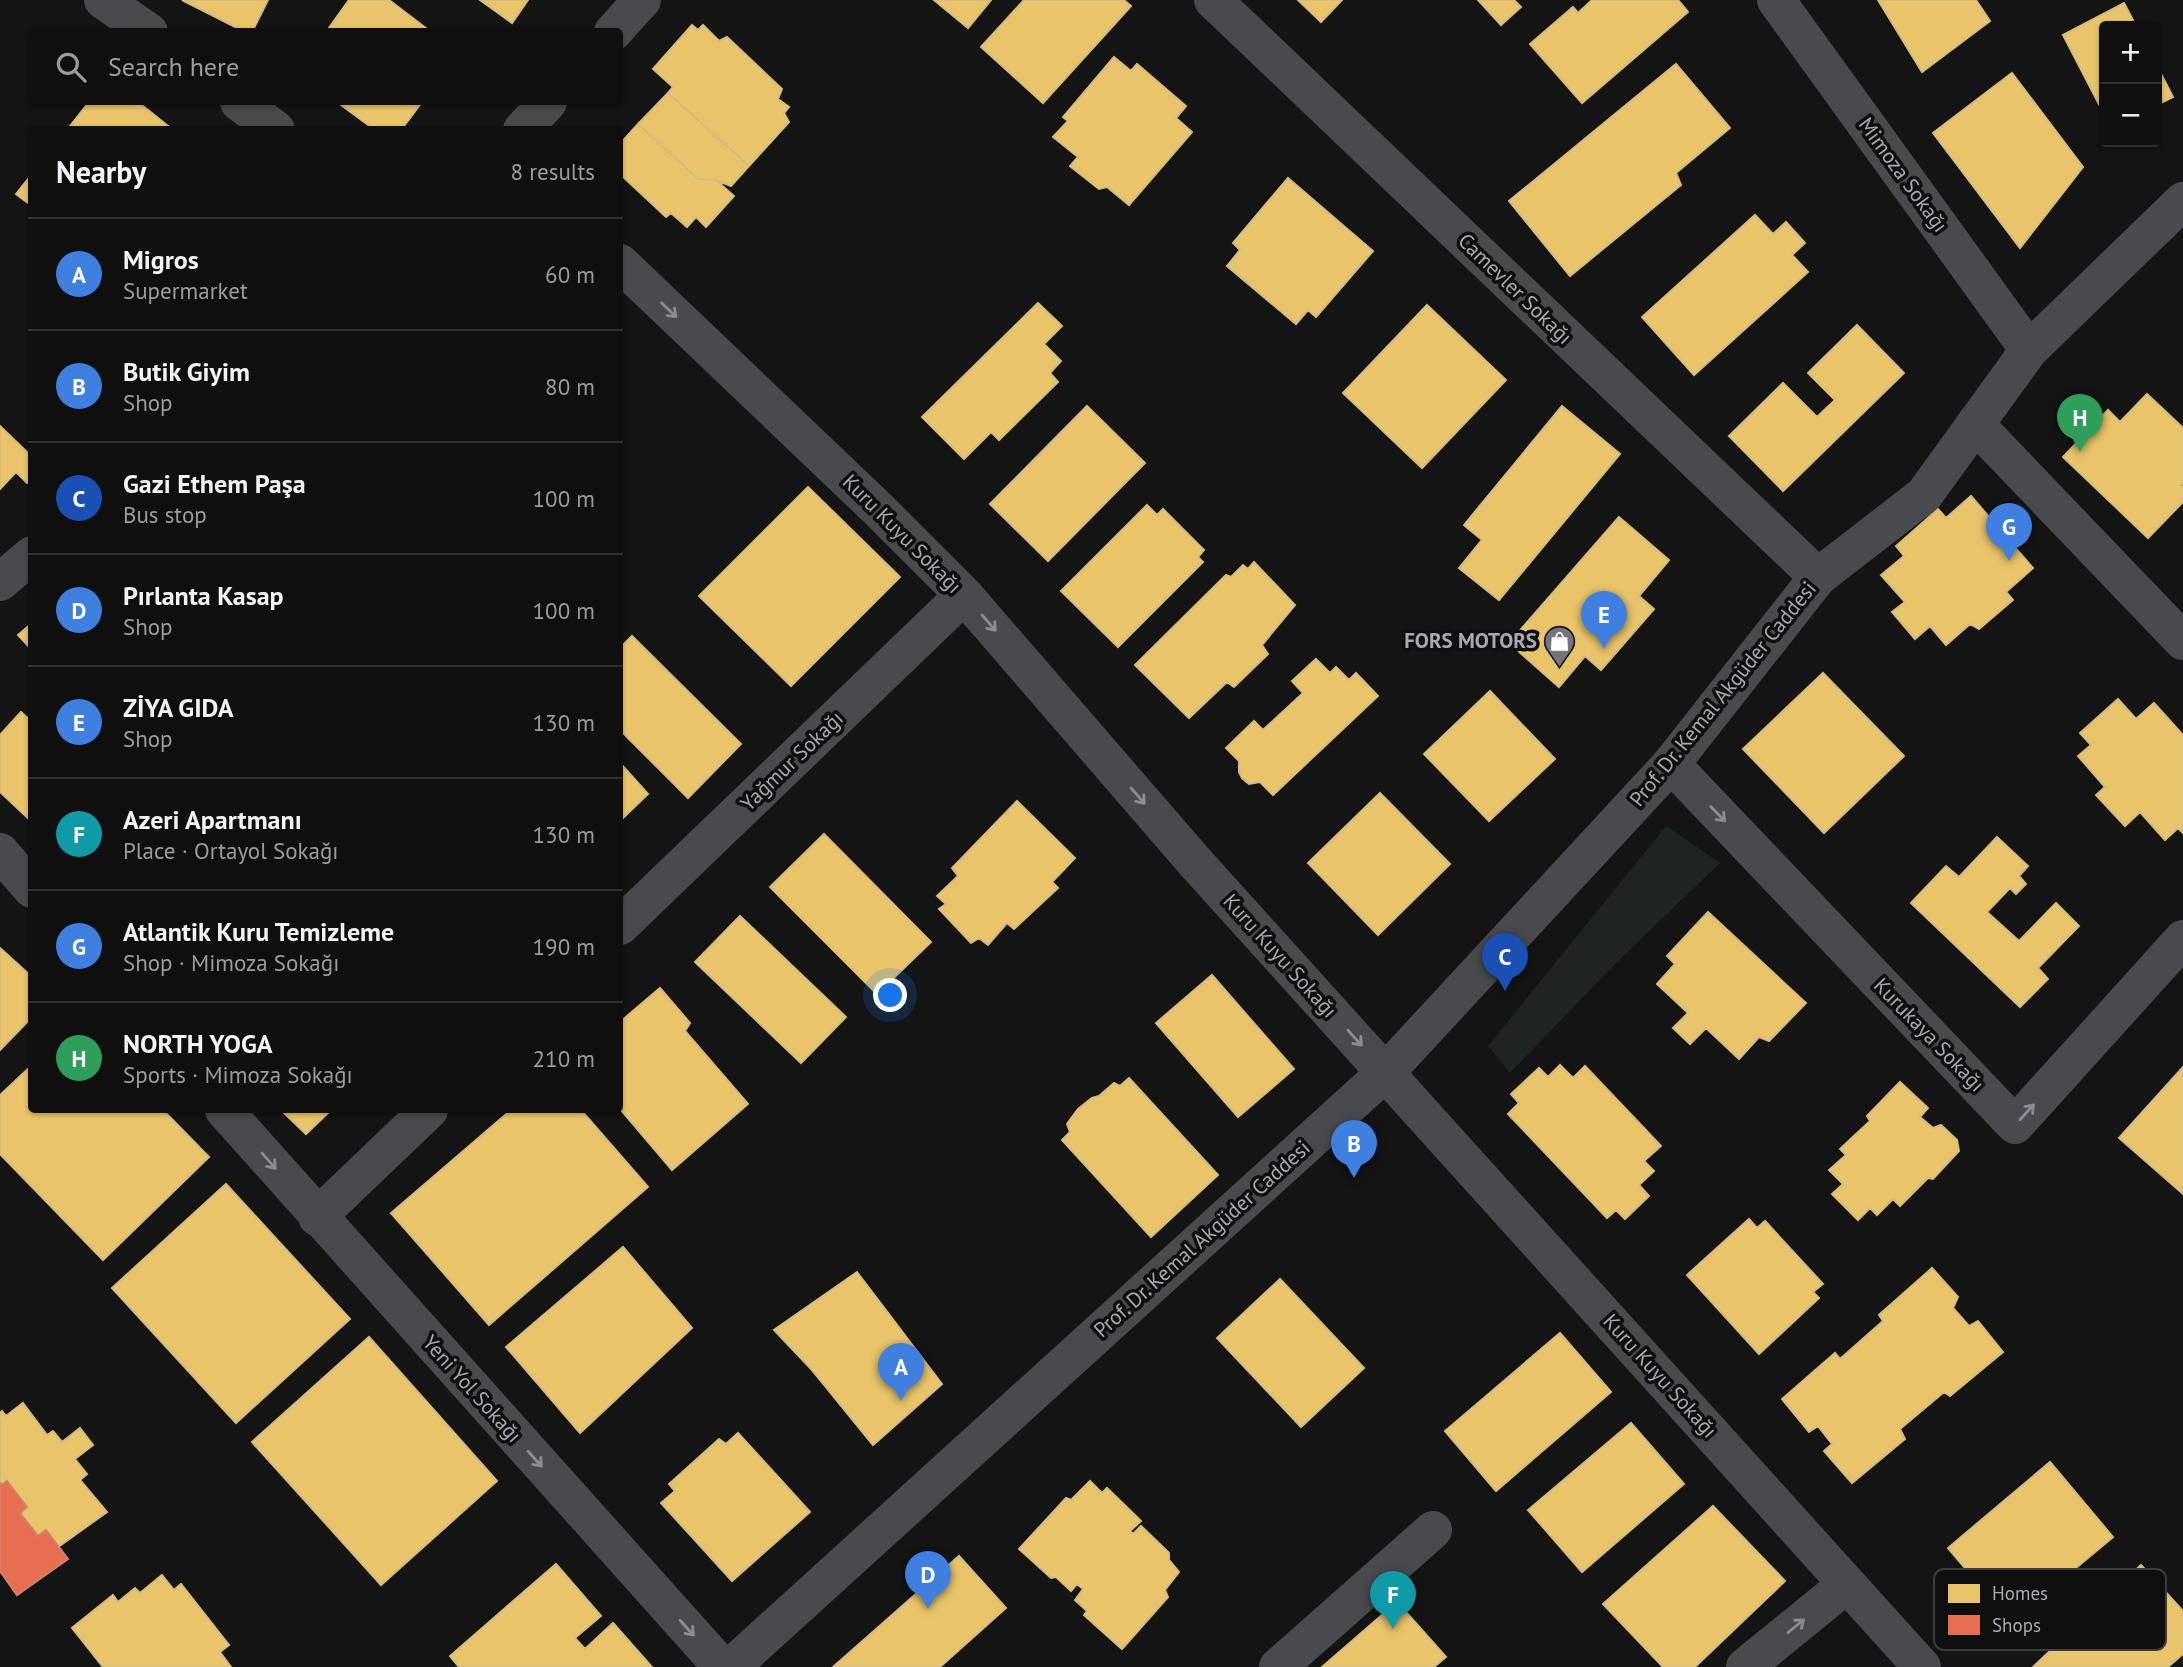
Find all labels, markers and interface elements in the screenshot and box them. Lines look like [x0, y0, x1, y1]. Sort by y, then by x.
map controls [2099, 21, 2162, 147]
button: + [2099, 21, 2162, 84]
search box [28, 28, 623, 105]
icon: search [52, 48, 90, 86]
text: Search here [108, 50, 239, 83]
button: − [2099, 84, 2162, 147]
street label: Mimoza Sokağı [1853, 112, 1954, 237]
text: Nearby [56, 152, 146, 191]
text: 8 results [511, 157, 595, 186]
street label: Camevler Sokağı [1452, 227, 1578, 350]
text: Migros [123, 243, 199, 276]
text: A [72, 260, 86, 289]
text: 60 m [545, 260, 595, 289]
text: Supermarket [123, 276, 248, 305]
one-way arrow [660, 302, 677, 319]
text: Butik Giyim [123, 355, 250, 388]
text: B [72, 372, 86, 401]
text: 80 m [545, 372, 595, 401]
text: Shop [123, 388, 173, 417]
pin: H [2057, 394, 2103, 452]
text: Gazi Ethem Paşa [123, 467, 306, 500]
street label: Kuru Kuyu Sokağı [837, 468, 968, 599]
text: C [73, 484, 85, 513]
text: 100 m [533, 484, 595, 513]
text: Bus stop [123, 500, 207, 529]
pin: G [1986, 503, 2032, 561]
street label: Prof. Dr. Kemal Akgüder Caddesi [1623, 576, 1822, 812]
text: Pırlanta Kasap [123, 579, 284, 612]
pin: E [1581, 591, 1627, 649]
text: D [72, 596, 86, 625]
text: 100 m [533, 596, 595, 625]
text: Shop [123, 612, 173, 641]
one-way arrow [981, 614, 997, 632]
shop icon: FORS MOTORS [1543, 624, 1577, 668]
place label: FORS MOTORS [1404, 627, 1537, 654]
text: ZİYA GIDA [123, 691, 233, 724]
street label: Yağmur Sokağı [735, 705, 849, 816]
text: E [73, 708, 85, 737]
text: 130 m [533, 708, 595, 737]
text: Shop [123, 724, 173, 753]
one-way arrow [1130, 786, 1146, 804]
text: Azeri Apartmanı [123, 803, 302, 836]
one-way arrow [1709, 805, 1726, 822]
text: F [73, 820, 85, 849]
text: 130 m [533, 820, 595, 849]
text: Place · Ortayol Sokağı [123, 836, 339, 865]
street label: Kuru Kuyu Sokağı [1218, 888, 1343, 1023]
text: Atlantik Kuru Temizleme [123, 915, 394, 948]
text: G [72, 932, 86, 961]
text: 190 m [533, 932, 595, 961]
pin: C [1482, 933, 1528, 991]
text: Shop · Mimoza Sokağı [123, 948, 339, 977]
street label: Kurukaya Sokağı [1868, 972, 1991, 1097]
your location [873, 978, 907, 1012]
text: NORTH YOGA [123, 1027, 273, 1060]
one-way arrow [1347, 1029, 1363, 1047]
text: H [72, 1044, 86, 1073]
text: 210 m [533, 1044, 595, 1073]
text: Sports · Mimoza Sokağı [123, 1060, 353, 1089]
one-way arrow [2019, 1103, 2035, 1121]
pin: B [1331, 1120, 1377, 1178]
street label: Prof. Dr. Kemal Akgüder Caddesi [1088, 1134, 1316, 1343]
one-way arrow [261, 1152, 277, 1170]
street label: Kuru Kuyu Sokağı [1598, 1308, 1723, 1443]
street label: Yeni Yol Sokağı [417, 1329, 528, 1448]
pin: A [878, 1343, 924, 1401]
one-way arrow [526, 1449, 542, 1467]
pin: D [905, 1551, 951, 1609]
legend [1934, 1569, 2166, 1650]
pin: F [1370, 1571, 1416, 1629]
text: Homes [1992, 1581, 2048, 1605]
text: Shops [1992, 1613, 2041, 1637]
one-way arrow [1787, 1618, 1805, 1633]
one-way arrow [678, 1619, 695, 1636]

